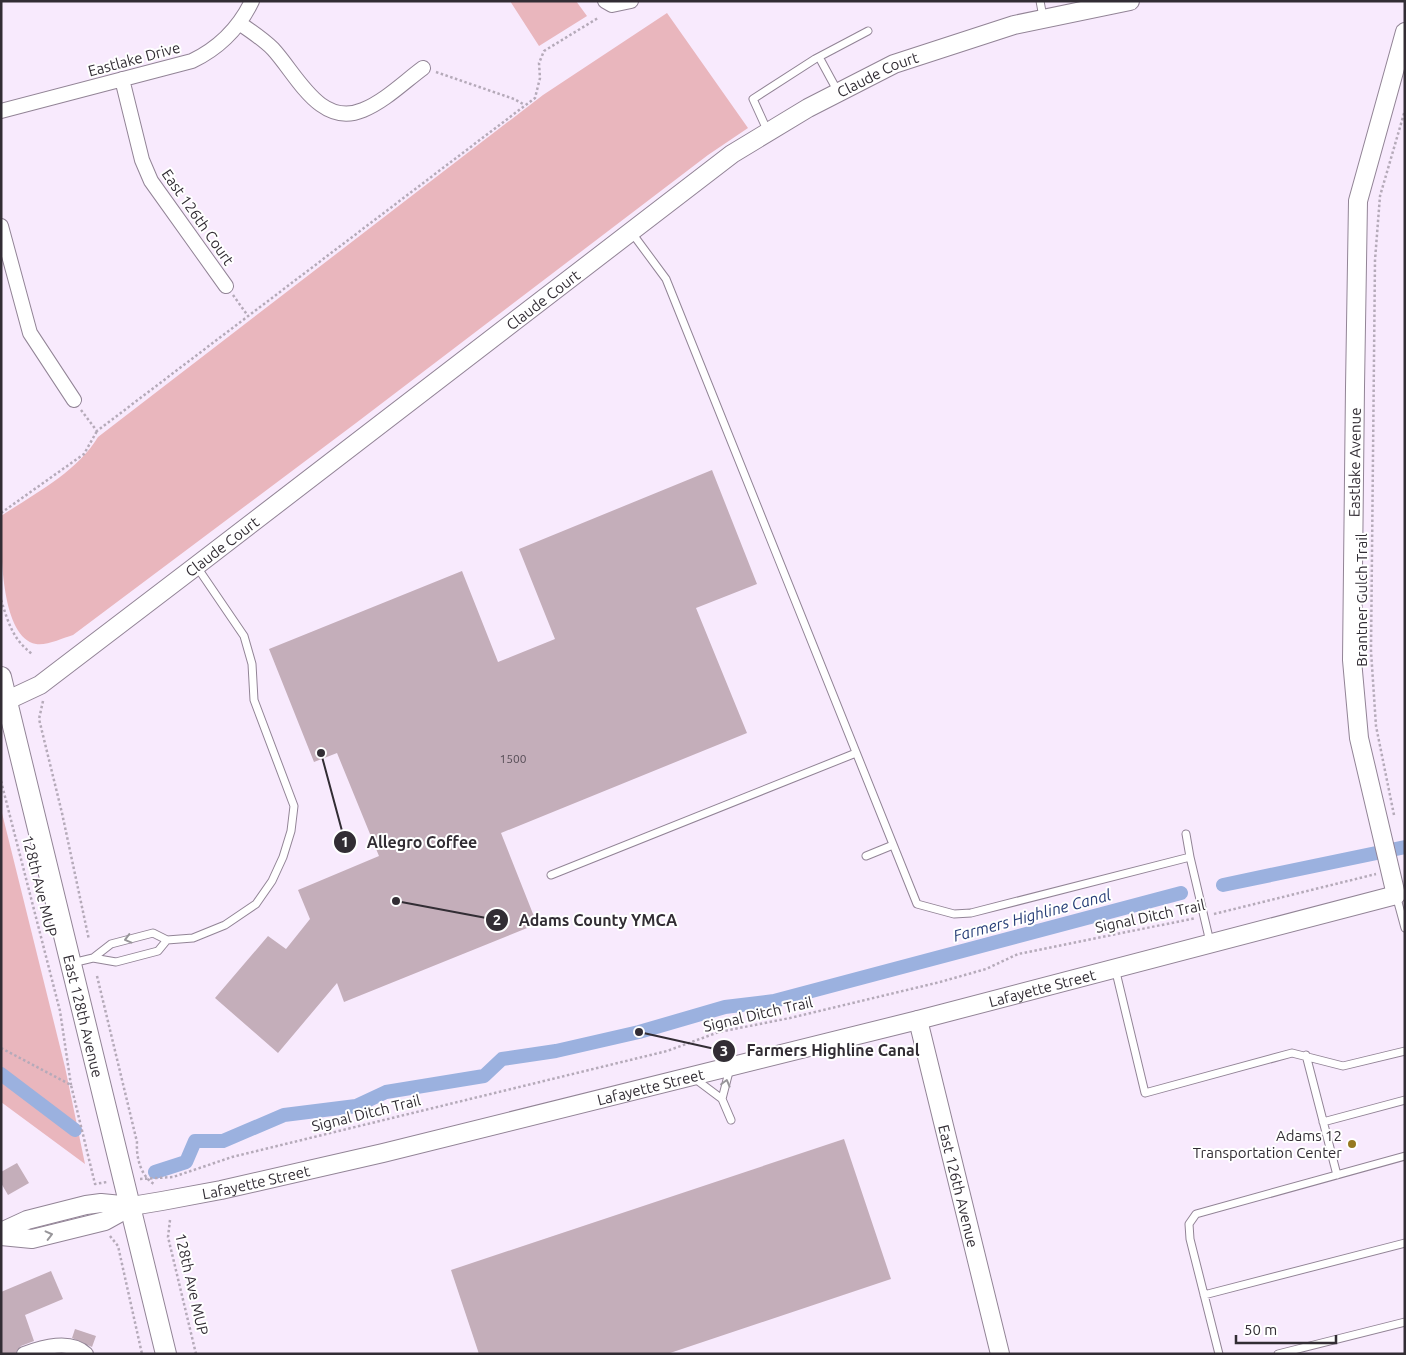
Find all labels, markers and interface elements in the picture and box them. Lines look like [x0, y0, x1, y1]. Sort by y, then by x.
street label: Eastlake Drive [86, 39, 182, 79]
street label: Claude Court [834, 48, 921, 100]
street label: East 126th Court [159, 166, 238, 268]
street label: Claude Court [503, 266, 583, 333]
street label: Eastlake Avenue [1345, 407, 1363, 517]
street label: Claude Court [182, 513, 262, 580]
street label: Brantner Gulch Trail [1353, 533, 1370, 667]
house number: 1500 [499, 752, 527, 765]
callout: Allegro Coffee [332, 827, 488, 858]
street label: 128th Ave MUP [19, 833, 61, 939]
text: 1 [341, 833, 349, 850]
text: Allegro Coffee [367, 833, 477, 851]
water label: Farmers Highline Canal [951, 885, 1113, 945]
street label: Signal Ditch Trail [1094, 896, 1206, 936]
callout: Adams County YMCA [484, 904, 688, 935]
text: 2 [493, 911, 501, 928]
text: Adams County YMCA [519, 911, 678, 929]
one-way arrow [125, 934, 133, 944]
street label: East 128th Avenue [60, 953, 107, 1079]
street label: Lafayette Street [987, 965, 1097, 1010]
street label: Signal Ditch Trail [702, 993, 814, 1035]
callout: Farmers Highline Canal [712, 1035, 930, 1066]
text: Farmers Highline Canal [746, 1041, 920, 1059]
text: 3 [720, 1042, 728, 1059]
street label: Lafayette Street [595, 1065, 706, 1108]
one-way arrow [721, 1079, 731, 1087]
street label: Signal Ditch Trail [310, 1091, 422, 1135]
street label: East 126th Avenue [936, 1123, 982, 1249]
place label: Adams 12 Transportation Center [1193, 1127, 1342, 1161]
marker: Adams 12 Transportation Center [1346, 1138, 1358, 1150]
street label: Lafayette Street [201, 1162, 311, 1202]
one-way arrow [45, 1230, 54, 1241]
street label: 128th Ave MUP [172, 1231, 212, 1337]
scale bar [1236, 1312, 1336, 1344]
text: 50 m [1244, 1321, 1277, 1338]

